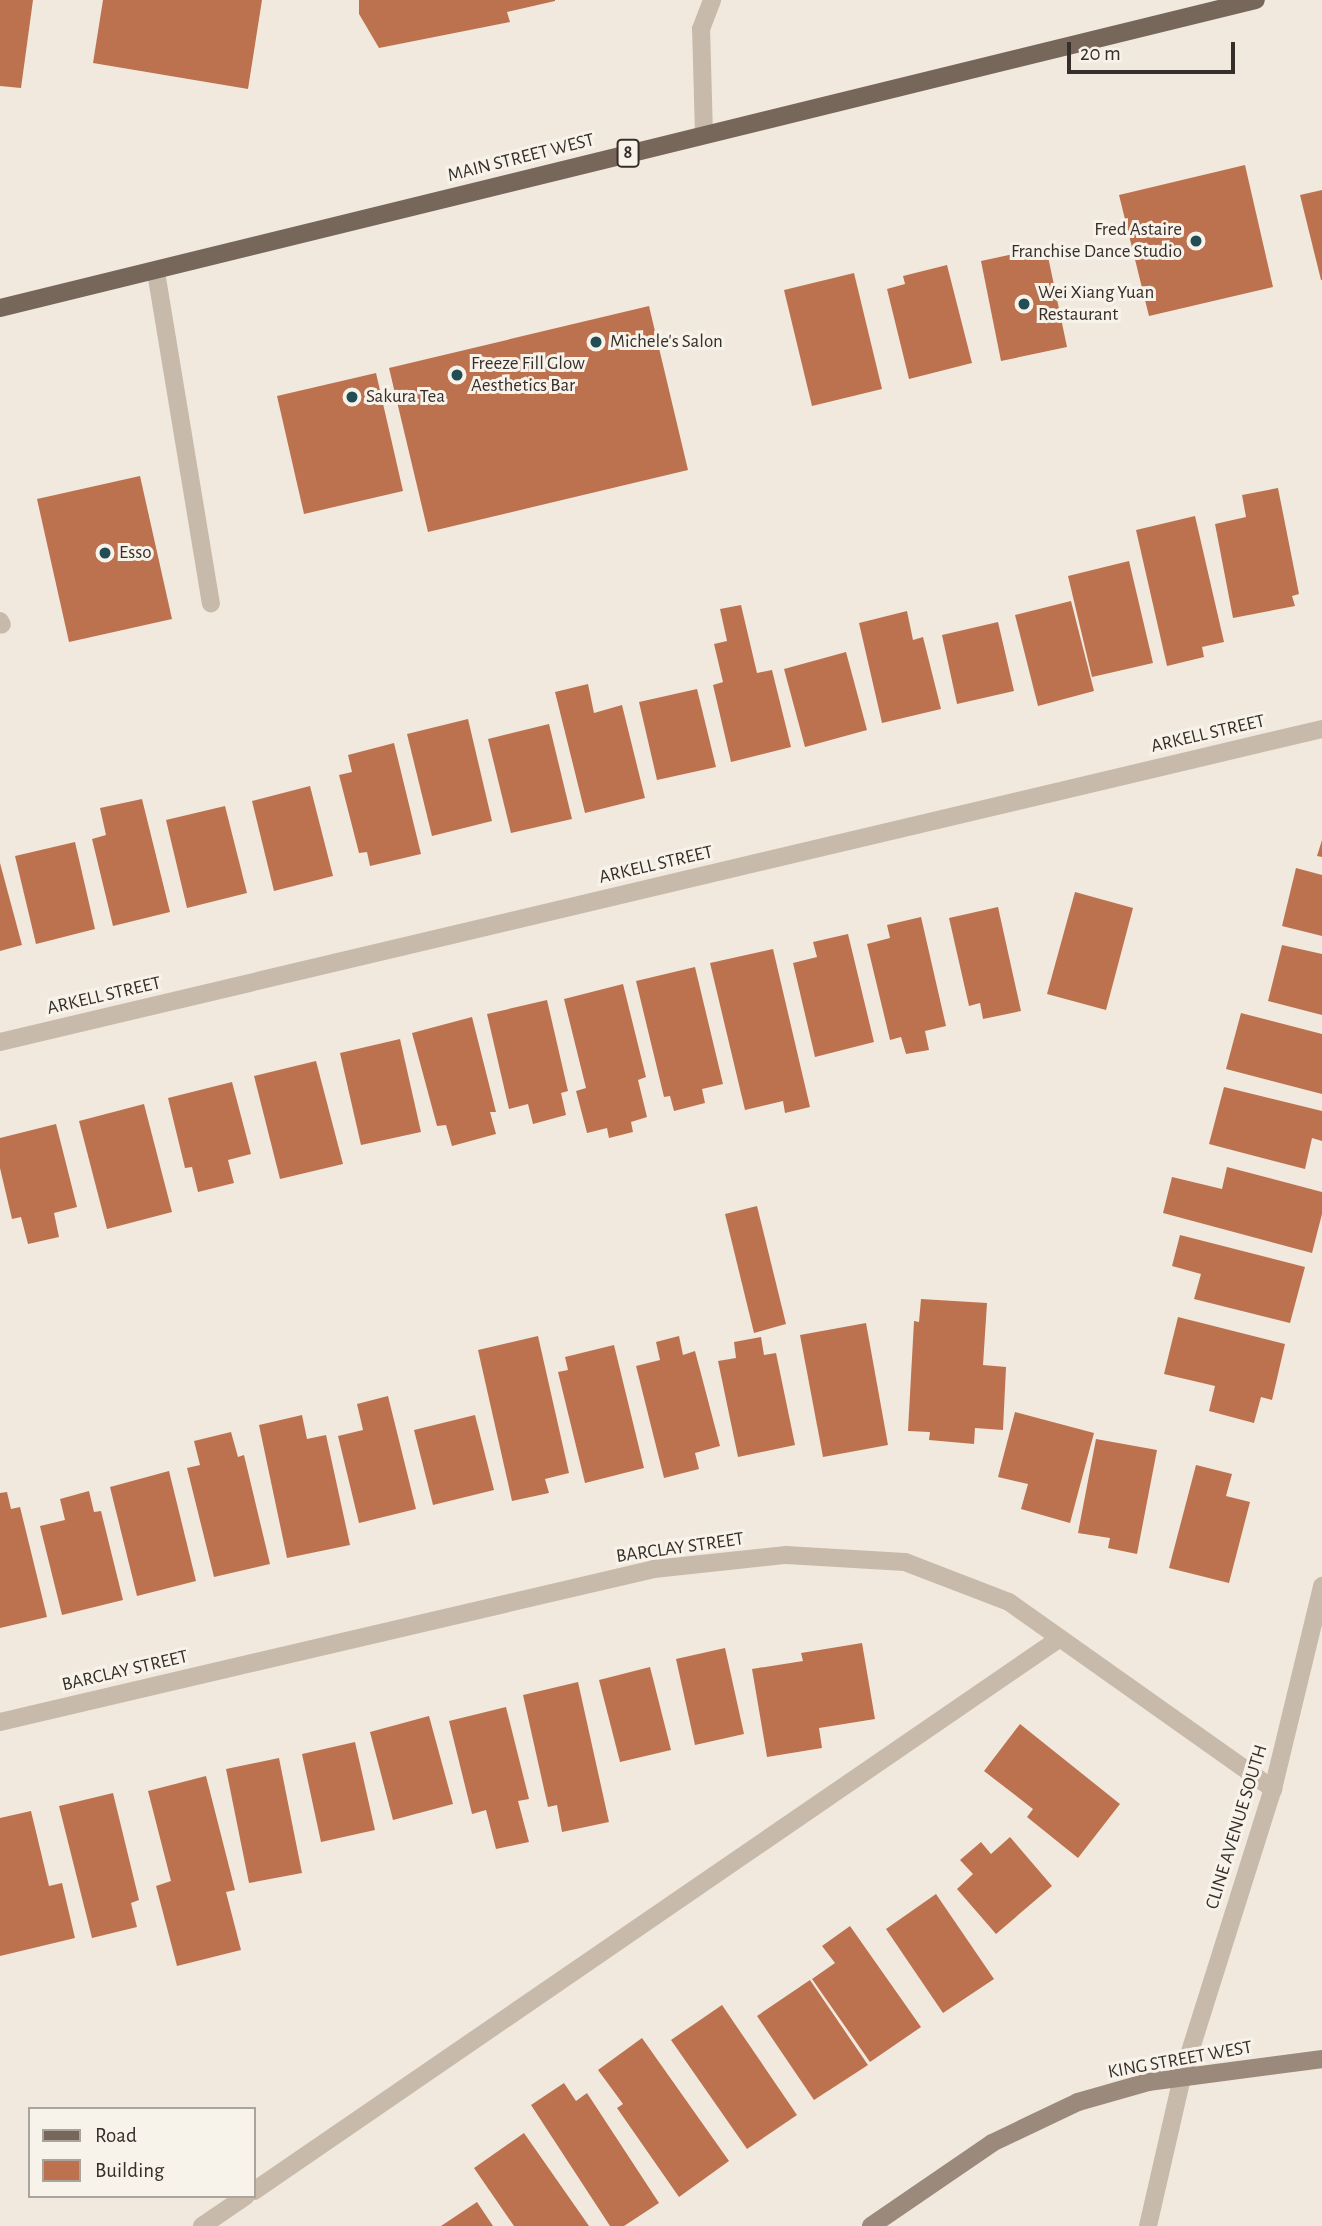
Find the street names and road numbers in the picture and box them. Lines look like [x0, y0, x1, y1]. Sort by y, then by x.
street label: MAIN STREET WEST [445, 129, 597, 187]
road number: 8 [616, 138, 640, 168]
street label: ARKELL STREET [1149, 710, 1267, 758]
street label: ARKELL STREET [597, 841, 715, 889]
street label: ARKELL STREET [45, 972, 163, 1020]
street label: BARCLAY STREET [615, 1528, 745, 1568]
street label: BARCLAY STREET [60, 1645, 190, 1697]
street label: CLINE AVENUE SOUTH [1201, 1742, 1273, 1912]
street label: KING STREET WEST [1106, 2036, 1254, 2084]

